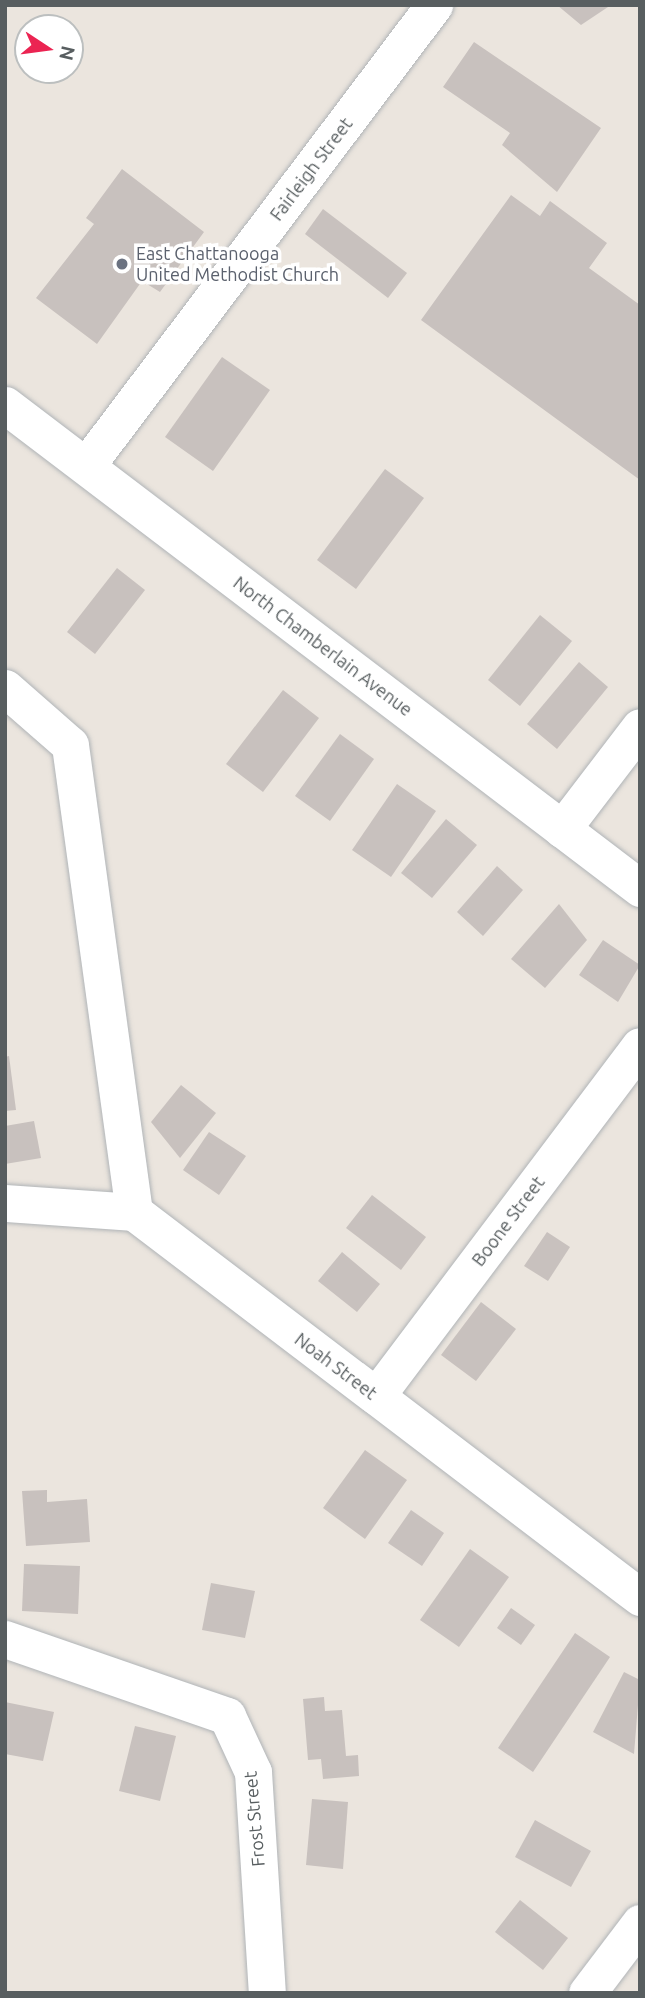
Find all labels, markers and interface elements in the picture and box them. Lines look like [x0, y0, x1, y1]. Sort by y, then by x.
north arrow [14, 14, 84, 84]
text: N [55, 44, 80, 63]
street label: Fairleigh Street [265, 113, 357, 225]
place label: East Chattanooga United Methodist Church [136, 243, 339, 286]
marker: East Chattanooga United Methodist Church [114, 256, 130, 272]
street label: North Chamberlain Avenue [229, 572, 417, 720]
street label: Boone Street [467, 1172, 549, 1270]
street label: Noah Street [291, 1328, 381, 1404]
street label: Frost Street [239, 1770, 269, 1868]

